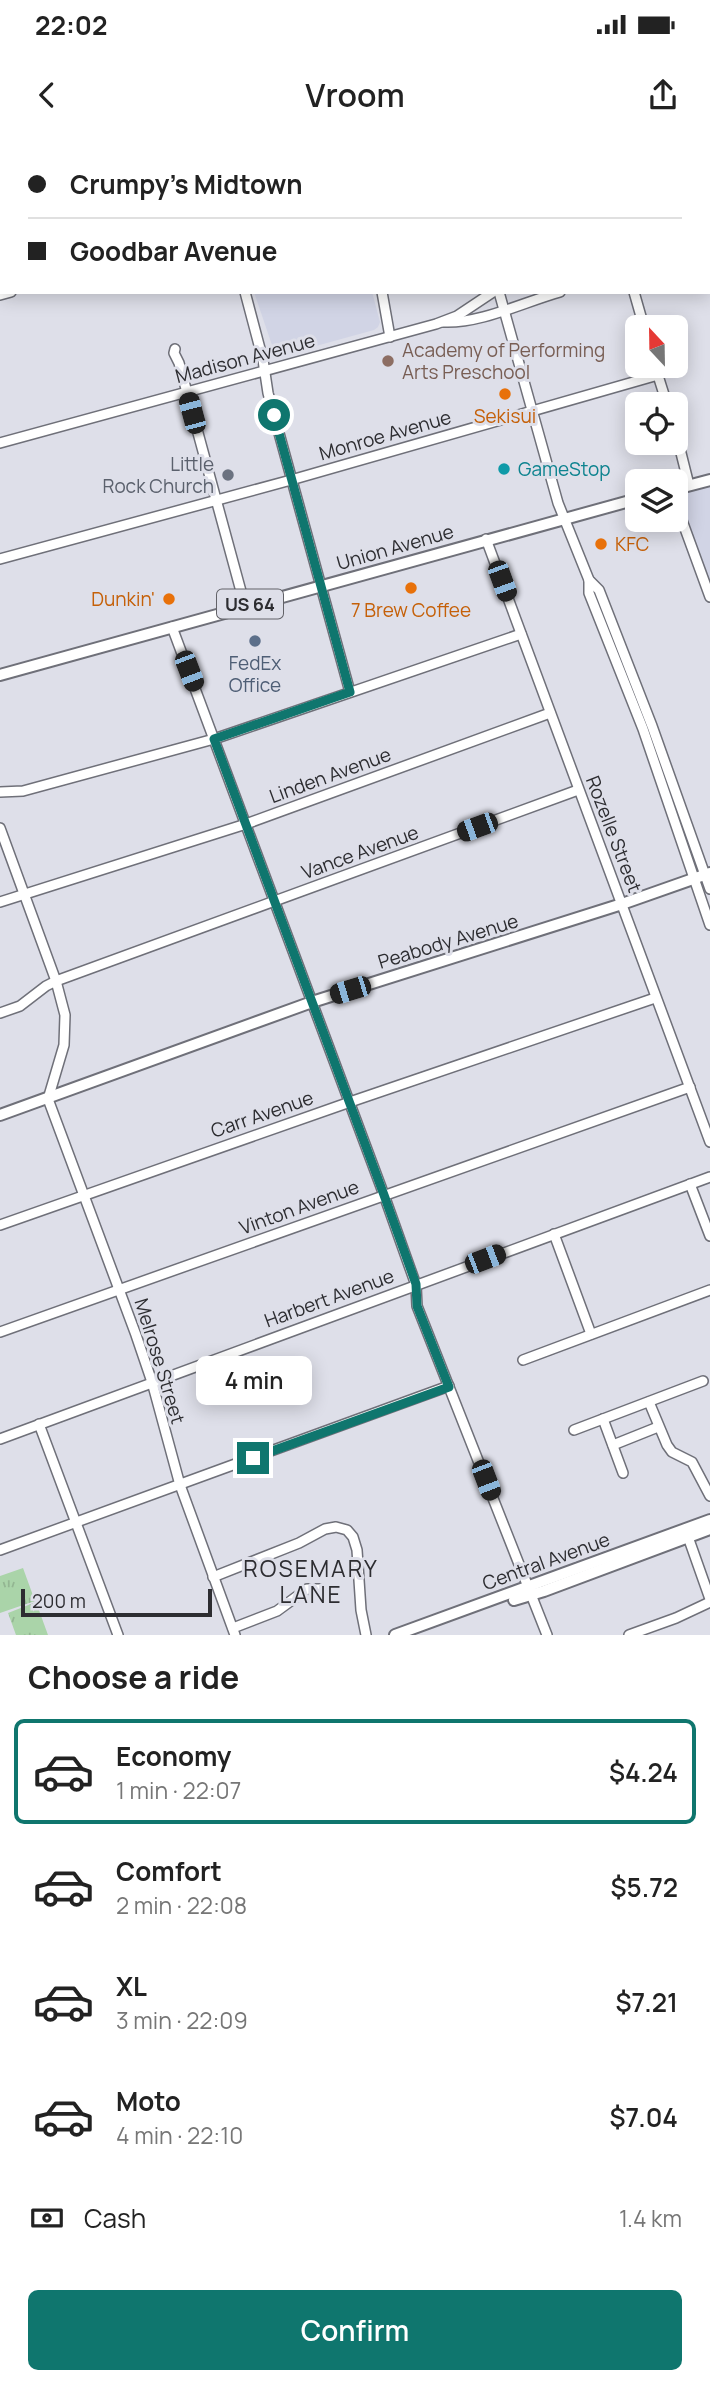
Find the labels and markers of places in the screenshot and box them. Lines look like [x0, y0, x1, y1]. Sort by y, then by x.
place label: Academy of Performing Arts Preschool [402, 337, 605, 385]
marker: Academy of Performing Arts Preschool [380, 353, 396, 369]
marker: Sekisui [497, 386, 513, 402]
place label: Sekisui [474, 403, 536, 429]
place label: Little Rock Church [102, 451, 214, 499]
place label: GameStop [518, 456, 611, 482]
marker: GameStop [496, 461, 512, 477]
marker: Little Rock Church [220, 467, 236, 483]
place label: KFC [615, 531, 649, 557]
marker: KFC [593, 536, 609, 552]
marker: 7 Brew Coffee [403, 580, 419, 596]
place label: Dunkin' [91, 586, 155, 612]
marker: Dunkin' [161, 591, 177, 607]
place label: 7 Brew Coffee [351, 597, 471, 623]
marker: FedEx Office [247, 633, 263, 649]
place label: FedEx Office [229, 650, 281, 698]

